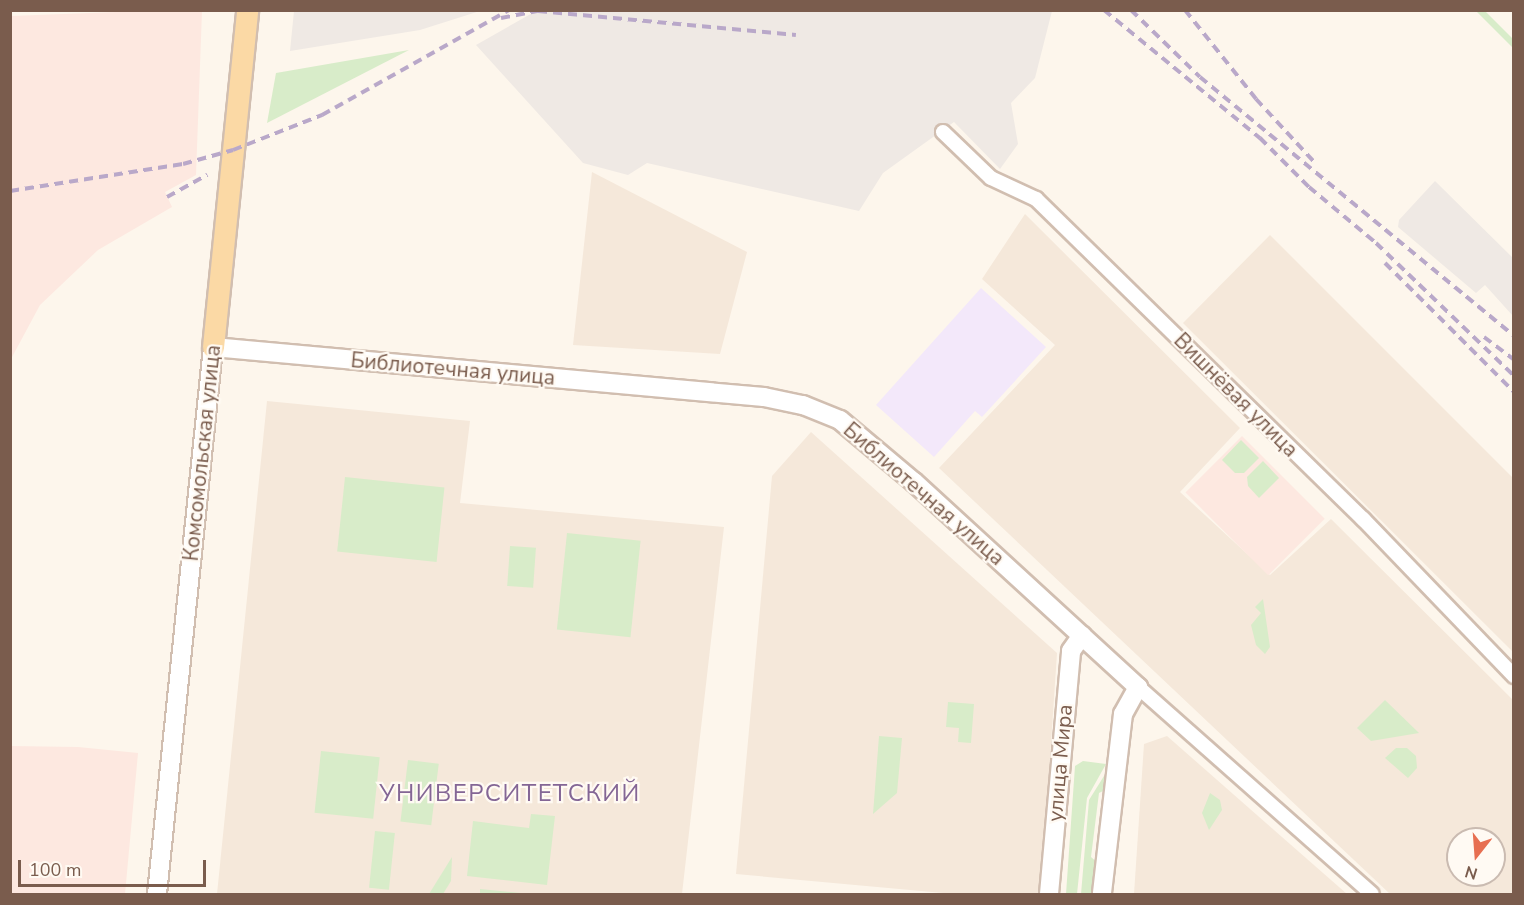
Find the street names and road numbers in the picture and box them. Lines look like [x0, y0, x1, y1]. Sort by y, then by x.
street label: Вишнёвая улица [1169, 328, 1303, 462]
street label: Комсомольская улица [178, 344, 226, 562]
street label: Библиотечная улица [350, 348, 556, 390]
street label: Библиотечная улица [838, 417, 1010, 571]
street label: улица Мира [1042, 703, 1078, 823]

